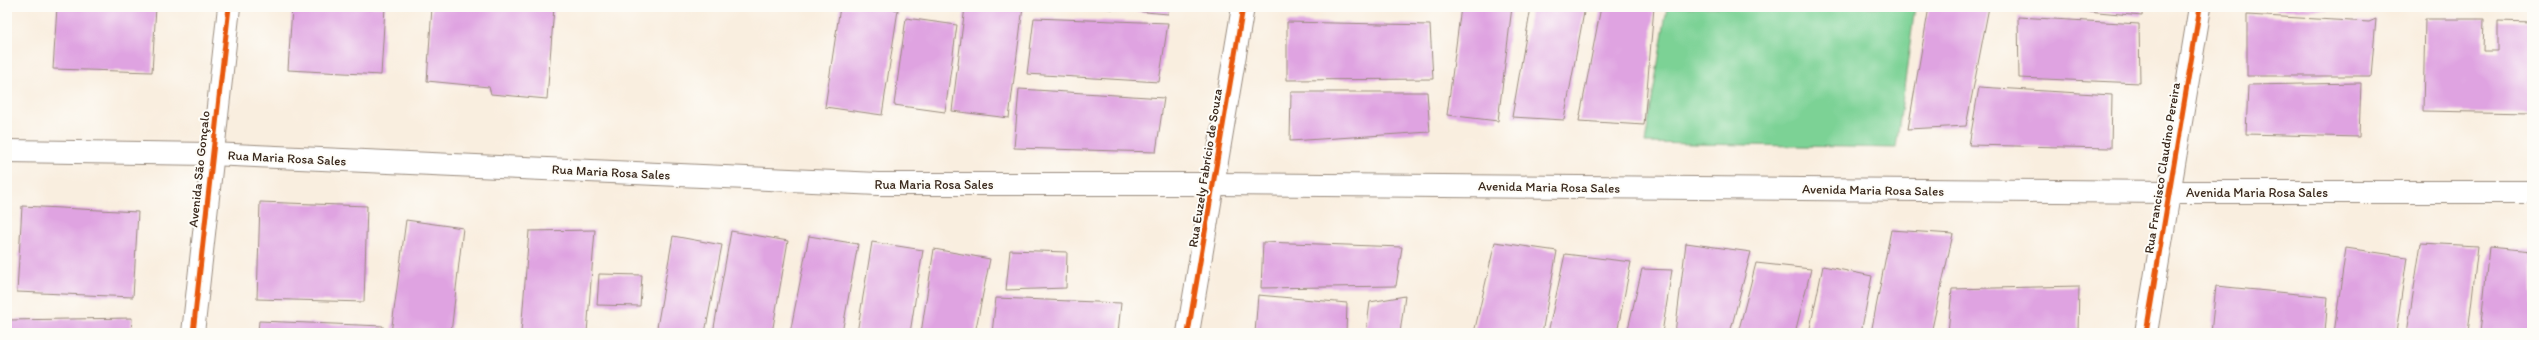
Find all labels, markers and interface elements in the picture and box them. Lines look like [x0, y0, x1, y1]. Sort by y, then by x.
street label: Rua Francisco Claudino Pereira [2141, 81, 2183, 255]
street label: Rua Euzely Fabrício de Souza [1185, 87, 1225, 248]
street label: Avenida São Gonçalo [185, 110, 213, 228]
street label: Rua Maria Rosa Sales [227, 147, 347, 169]
street label: Rua Maria Rosa Sales [551, 161, 671, 183]
street label: Rua Maria Rosa Sales [875, 177, 994, 192]
street label: Avenida Maria Rosa Sales [1478, 178, 1620, 196]
street label: Avenida Maria Rosa Sales [1802, 181, 1944, 199]
street label: Avenida Maria Rosa Sales [2186, 185, 2328, 200]

